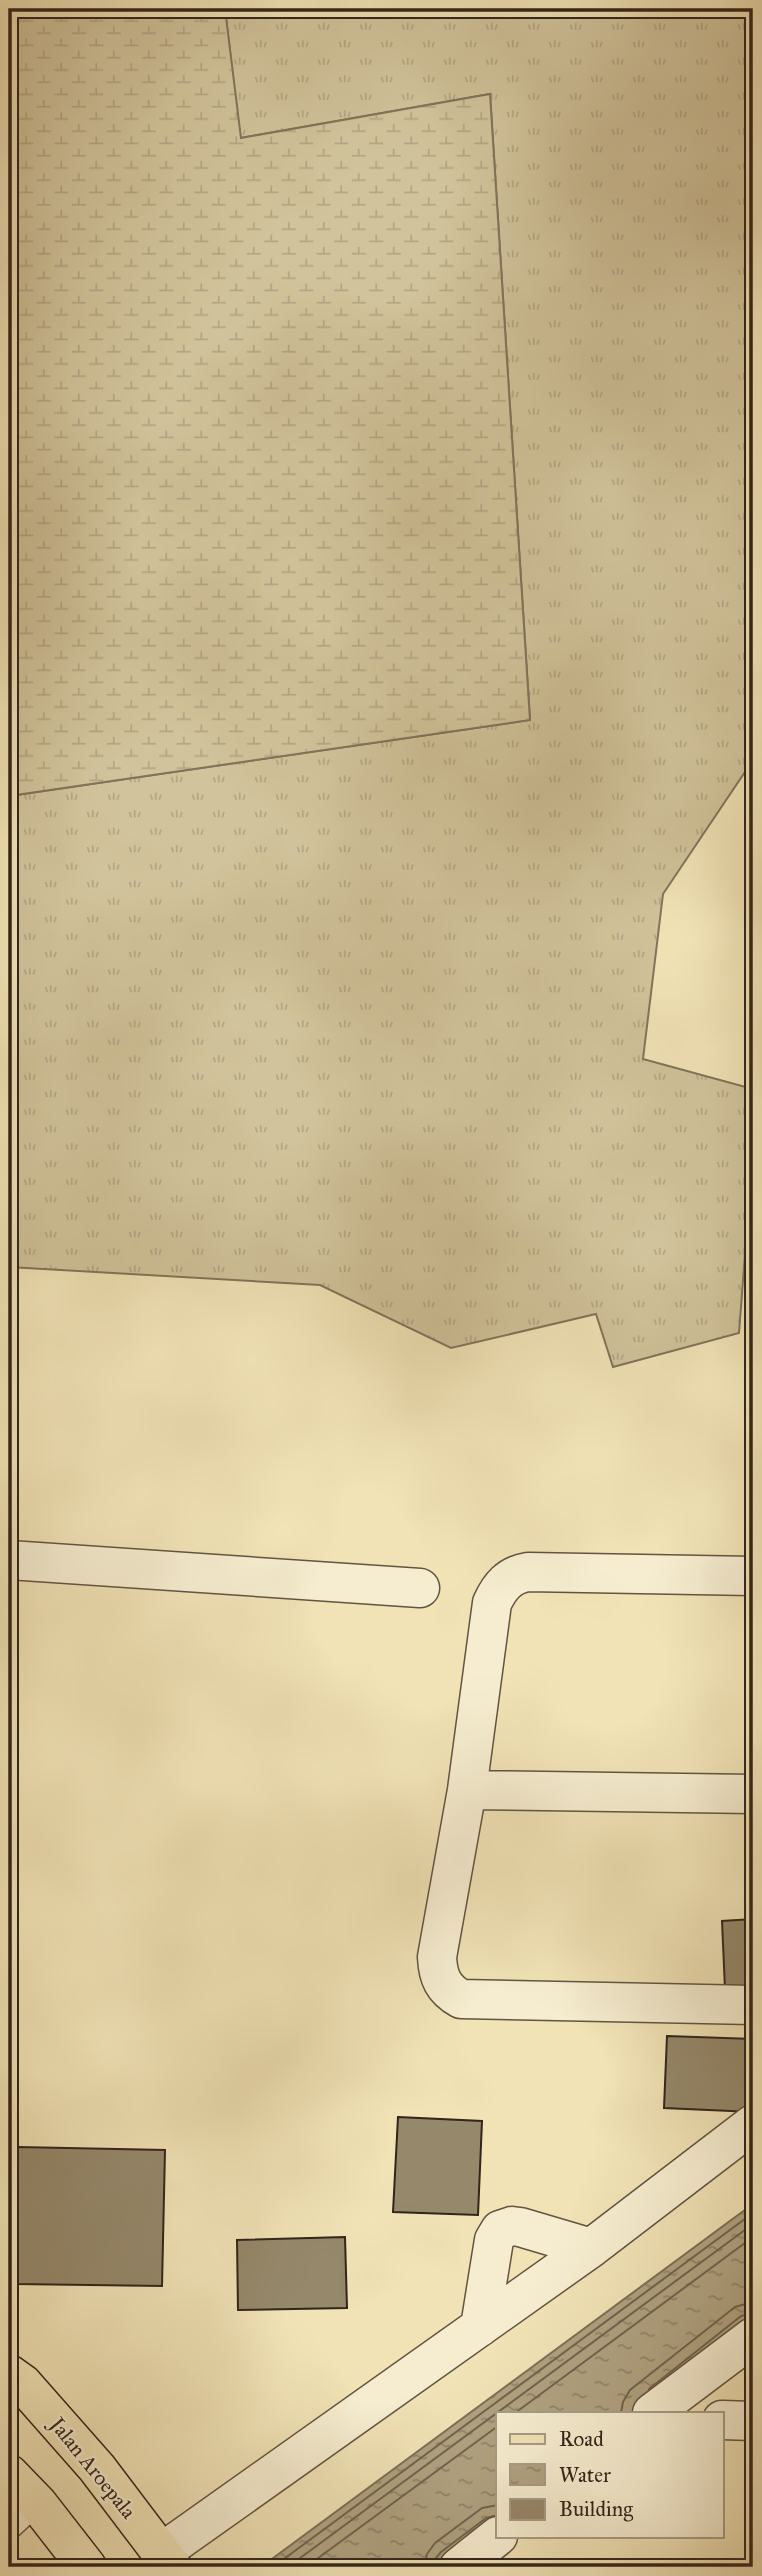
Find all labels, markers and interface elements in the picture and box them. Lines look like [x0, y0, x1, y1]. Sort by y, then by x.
street label: Jalan Aroepala [43, 2411, 142, 2524]
legend [496, 2412, 724, 2538]
text: Road [559, 2426, 604, 2452]
text: Water [559, 2462, 611, 2488]
text: Building [559, 2496, 633, 2522]

